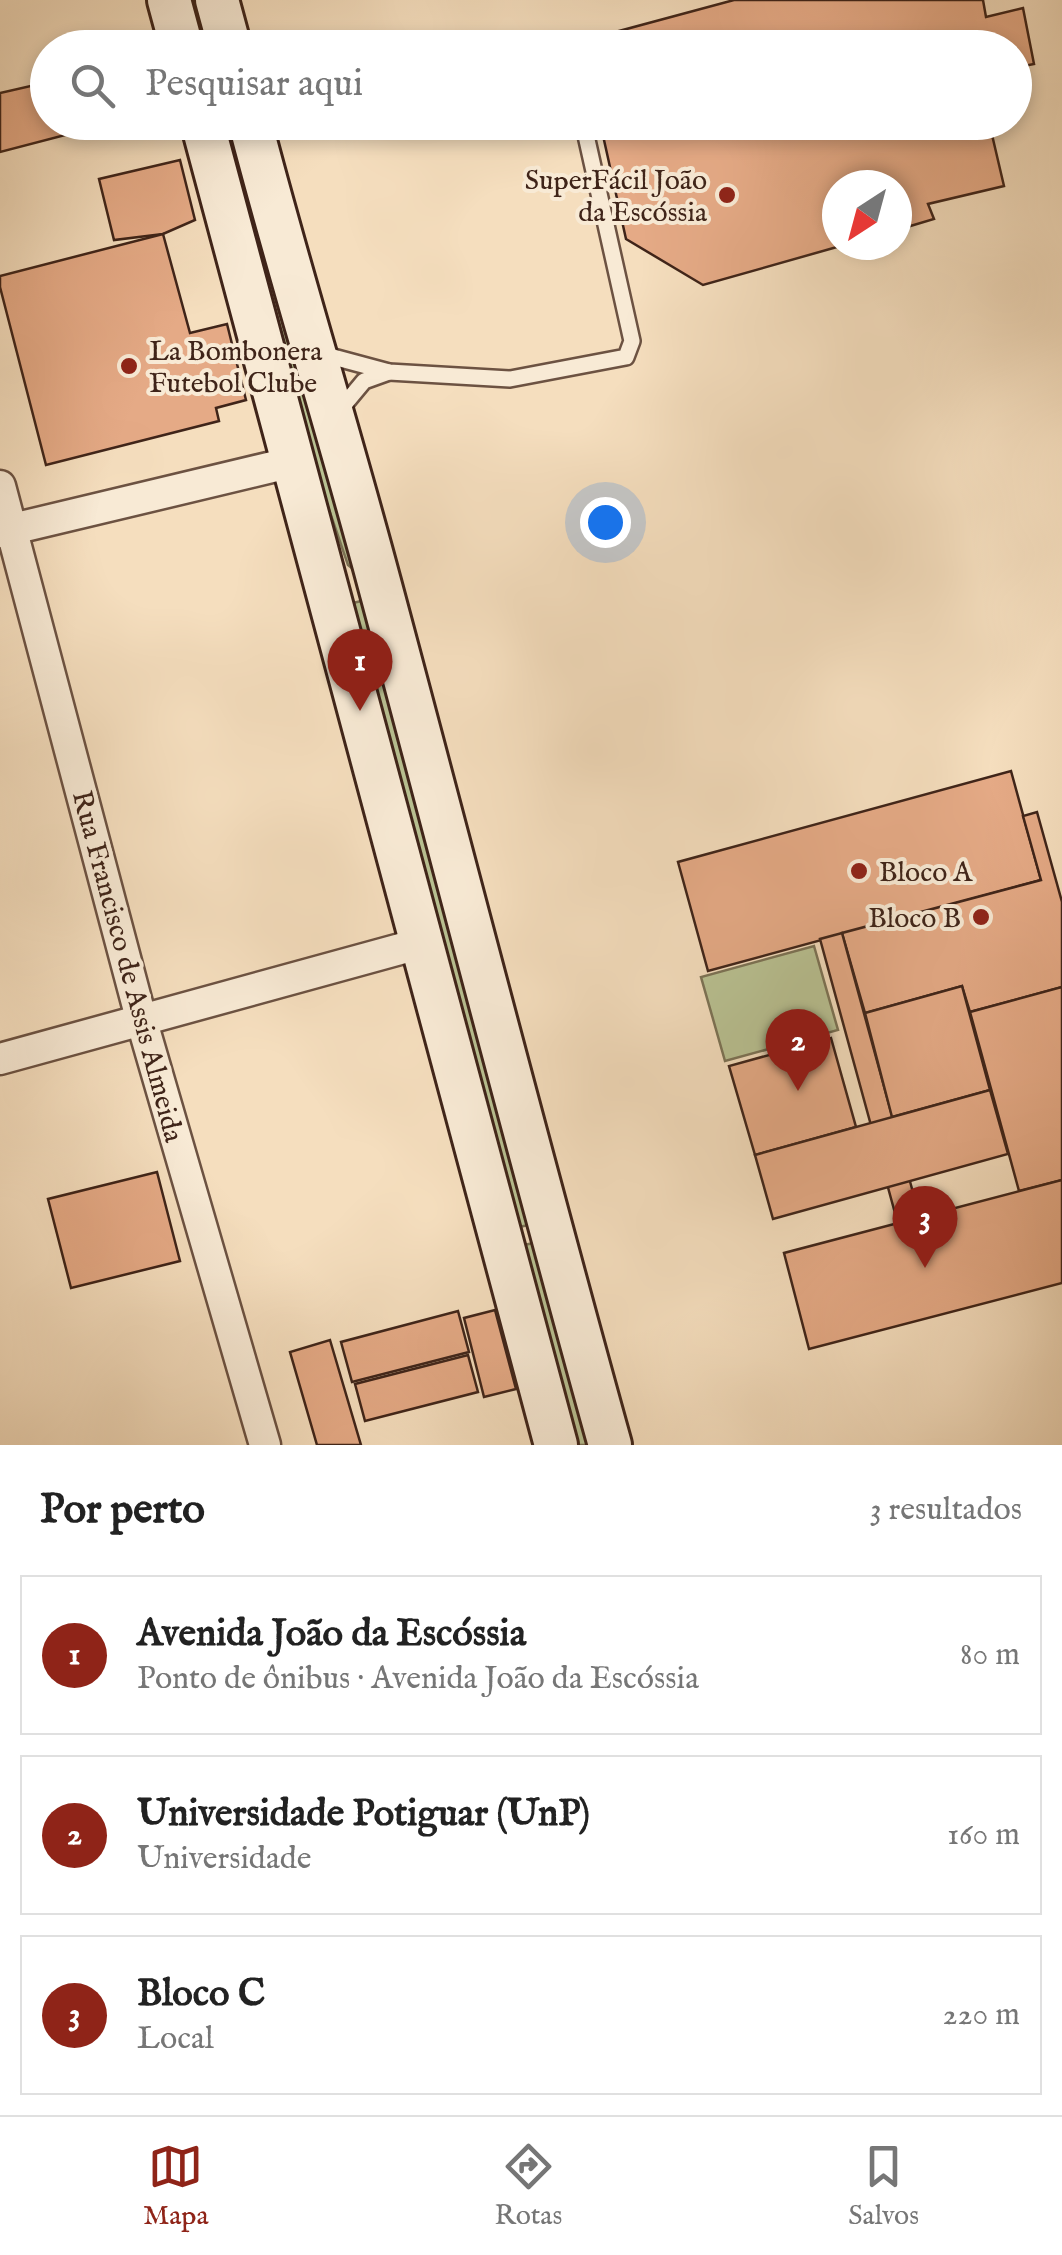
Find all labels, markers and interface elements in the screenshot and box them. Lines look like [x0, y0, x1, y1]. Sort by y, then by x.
search box [30, 30, 1032, 140]
icon: search [65, 58, 120, 113]
text: Pesquisar aqui [145, 61, 363, 109]
place label: SuperFácil João da Escóssia [525, 164, 708, 231]
north arrow [822, 170, 912, 260]
marker: SuperFácil João da Escóssia [716, 184, 738, 206]
place label: La Bombonera Futebol Clube [149, 335, 323, 402]
marker: La Bombonera Futebol Clube [118, 355, 140, 377]
your location [580, 497, 631, 548]
pin: 1 [328, 628, 392, 711]
street label: Rua Francisco de Assis Almeida [63, 787, 191, 1147]
place label: Bloco A [879, 856, 973, 891]
marker: Bloco A [848, 860, 870, 882]
place label: Bloco B [868, 902, 961, 937]
marker: Bloco B [970, 906, 992, 928]
pin: 2 [766, 1008, 830, 1091]
pin: 3 [892, 1186, 958, 1268]
text: Por perto [40, 1484, 205, 1537]
text: 3 resultados [870, 1490, 1022, 1531]
text: Avenida João da Escóssia [137, 1611, 526, 1659]
text: 1 [69, 1635, 80, 1676]
text: 80 m [960, 1635, 1020, 1676]
text: Ponto de ônibus · Avenida João da Escóssia [137, 1659, 699, 1700]
text: Universidade Potiguar (UnP) [137, 1791, 590, 1839]
text: 2 [67, 1815, 82, 1856]
text: 160 m [947, 1815, 1020, 1856]
text: Universidade [137, 1839, 311, 1880]
text: Bloco C [137, 1971, 265, 2019]
text: 3 [69, 1995, 80, 2036]
text: 220 m [943, 1995, 1020, 2036]
text: Local [137, 2019, 214, 2060]
tab: Mapa [143, 2139, 209, 2234]
tab: Rotas [495, 2139, 562, 2234]
tab: Salvos [848, 2139, 919, 2234]

